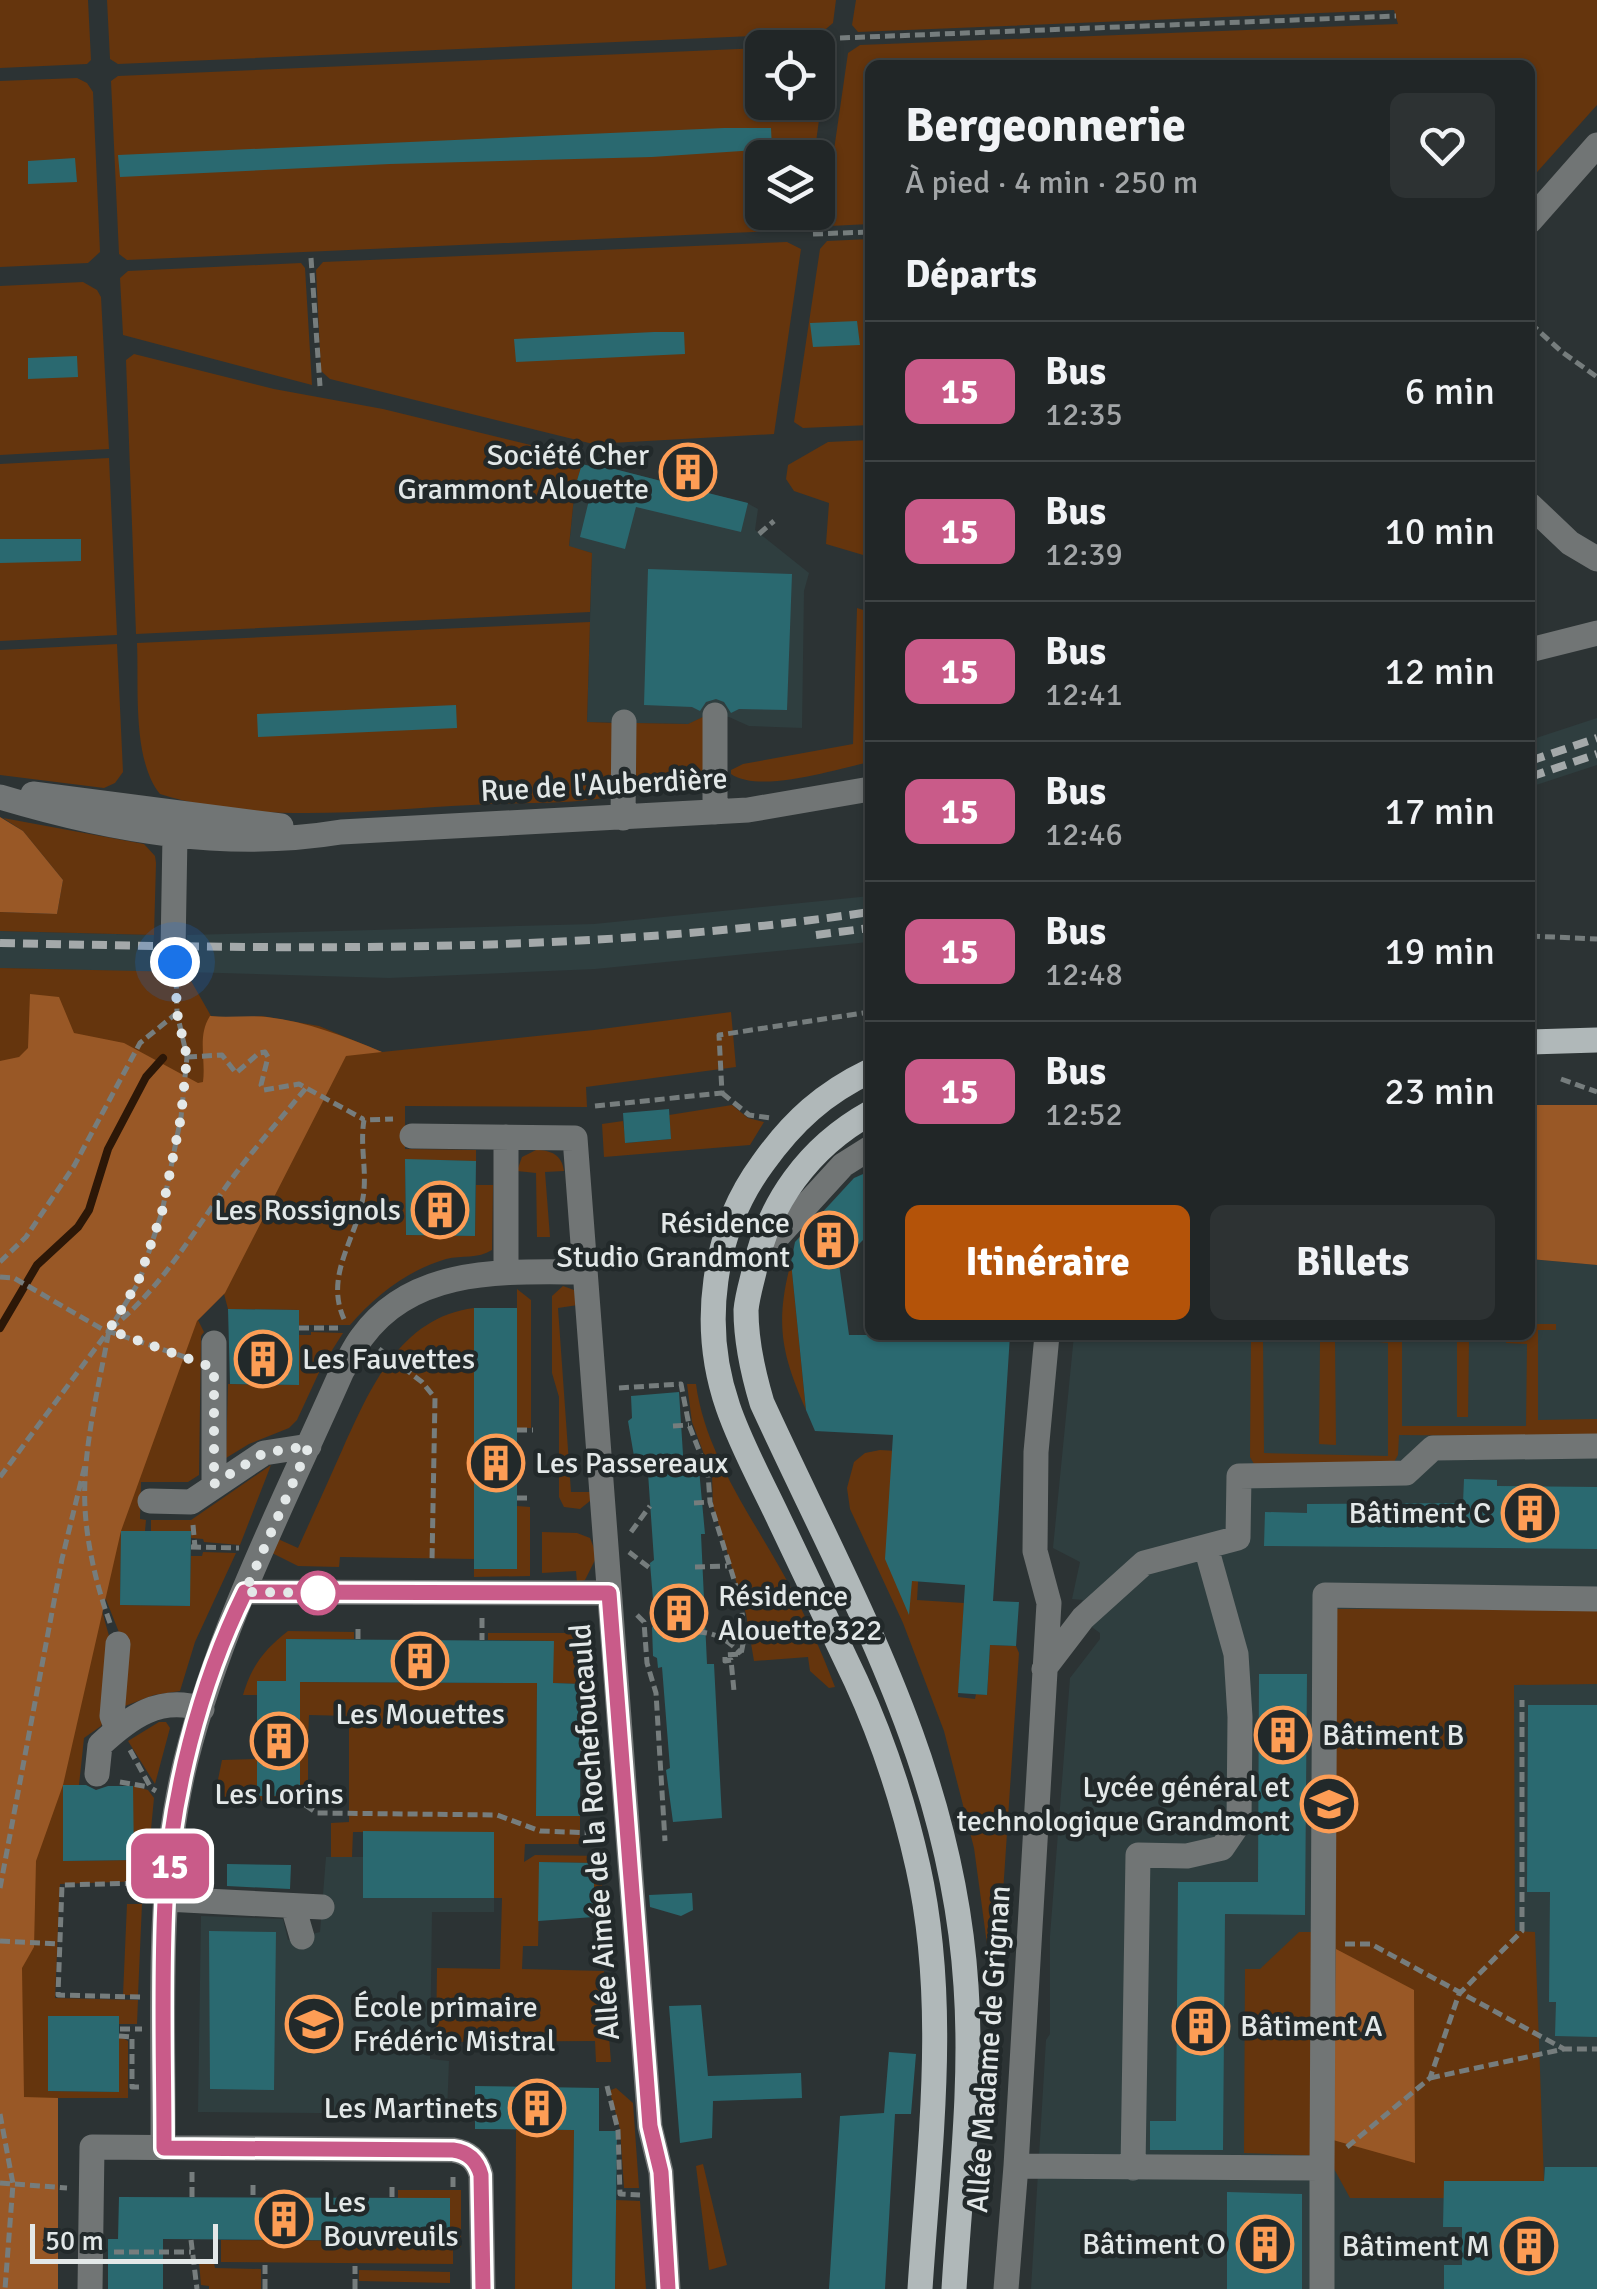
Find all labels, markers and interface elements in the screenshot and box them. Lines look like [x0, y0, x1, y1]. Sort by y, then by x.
map controls [745, 30, 835, 230]
button: locate [745, 30, 835, 120]
button: heart [1390, 93, 1495, 198]
text: Bergeonnerie [905, 96, 1186, 155]
button: layers [745, 140, 835, 230]
text: À pied · 4 min · 250 m [905, 163, 1198, 202]
text: Départs [905, 251, 1037, 298]
text: Bus [1045, 348, 1106, 395]
text: 6 min [1405, 368, 1495, 415]
text: 15 [941, 370, 979, 413]
text: 12:35 [1045, 395, 1123, 434]
place label: Société Cher Grammont Alouette [398, 437, 649, 508]
building icon: Société Cher Grammont Alouette [658, 442, 718, 502]
text: Bus [1045, 488, 1106, 535]
text: 10 min [1384, 508, 1495, 555]
text: 15 [941, 510, 979, 553]
text: 12:39 [1045, 535, 1123, 574]
text: Bus [1045, 628, 1106, 675]
text: 12 min [1384, 648, 1495, 695]
text: 15 [941, 650, 979, 693]
text: 12:41 [1045, 675, 1123, 714]
street label: Rue de l'Auberdière [480, 760, 728, 810]
text: Bus [1045, 768, 1106, 815]
text: 17 min [1384, 788, 1495, 835]
text: 15 [941, 790, 979, 833]
text: 12:46 [1045, 815, 1123, 854]
text: Bus [1045, 908, 1106, 955]
text: 19 min [1384, 928, 1495, 975]
text: 15 [941, 930, 979, 973]
your location [150, 937, 200, 987]
text: 12:48 [1045, 955, 1123, 994]
text: Bus [1045, 1048, 1106, 1095]
text: 23 min [1384, 1068, 1495, 1115]
text: 15 [941, 1070, 979, 1113]
text: 12:52 [1045, 1095, 1123, 1134]
building icon: Les Rossignols [410, 1180, 470, 1240]
place label: Les Rossignols [214, 1192, 401, 1229]
place label: Résidence Studio Grandmont [556, 1205, 790, 1276]
button: Itinéraire [905, 1205, 1190, 1320]
button: Billets [1210, 1205, 1495, 1320]
building icon: Résidence Studio Grandmont [799, 1210, 859, 1270]
building icon: Les Fauvettes [233, 1329, 293, 1389]
place label: Les Fauvettes [302, 1341, 475, 1378]
building icon: Les Passereaux [466, 1433, 526, 1493]
place label: Les Passereaux [535, 1445, 729, 1482]
building icon: Bâtiment C [1500, 1483, 1560, 1543]
place label: Bâtiment C [1349, 1495, 1491, 1532]
unlabelled marker [297, 1572, 339, 1614]
place label: Résidence Alouette 322 [718, 1578, 882, 1649]
building icon: Résidence Alouette 322 [649, 1583, 709, 1643]
street label: Allée Aimée de la Rochefoucauld [562, 1622, 628, 2042]
building icon: Les Mouettes [390, 1631, 450, 1691]
place label: Les Mouettes [335, 1696, 505, 1733]
building icon: Bâtiment B [1253, 1705, 1313, 1765]
building icon: Les Lorins [249, 1711, 309, 1771]
place label: Bâtiment B [1322, 1717, 1464, 1754]
place label: Lycée général et technologique Grandmont [957, 1769, 1290, 1840]
school or university icon: Lycée général et technologique Grandmont [1299, 1774, 1359, 1834]
place label: Les Lorins [214, 1776, 344, 1813]
line badge: 15 [125, 1834, 215, 1898]
text: 15 [151, 1845, 189, 1888]
street label: Allée Madame de Grignan [959, 1884, 1019, 2214]
place label: École primaire Frédéric Mistral [353, 1989, 556, 2060]
school or university icon: École primaire Frédéric Mistral [284, 1994, 344, 2054]
building icon: Bâtiment A [1171, 1996, 1231, 2056]
place label: Bâtiment A [1240, 2008, 1383, 2045]
building icon: Les Martinets [507, 2078, 567, 2138]
place label: Les Martinets [323, 2090, 498, 2127]
place label: Les Bouvreuils [323, 2184, 459, 2255]
building icon: Les Bouvreuils [254, 2189, 314, 2249]
building icon: Bâtiment O [1235, 2214, 1295, 2274]
building icon: Bâtiment M [1499, 2216, 1559, 2276]
scale bar [30, 2219, 218, 2264]
text: 50 m [45, 2224, 104, 2258]
place label: Bâtiment O [1082, 2226, 1226, 2263]
place label: Bâtiment M [1341, 2228, 1490, 2265]

